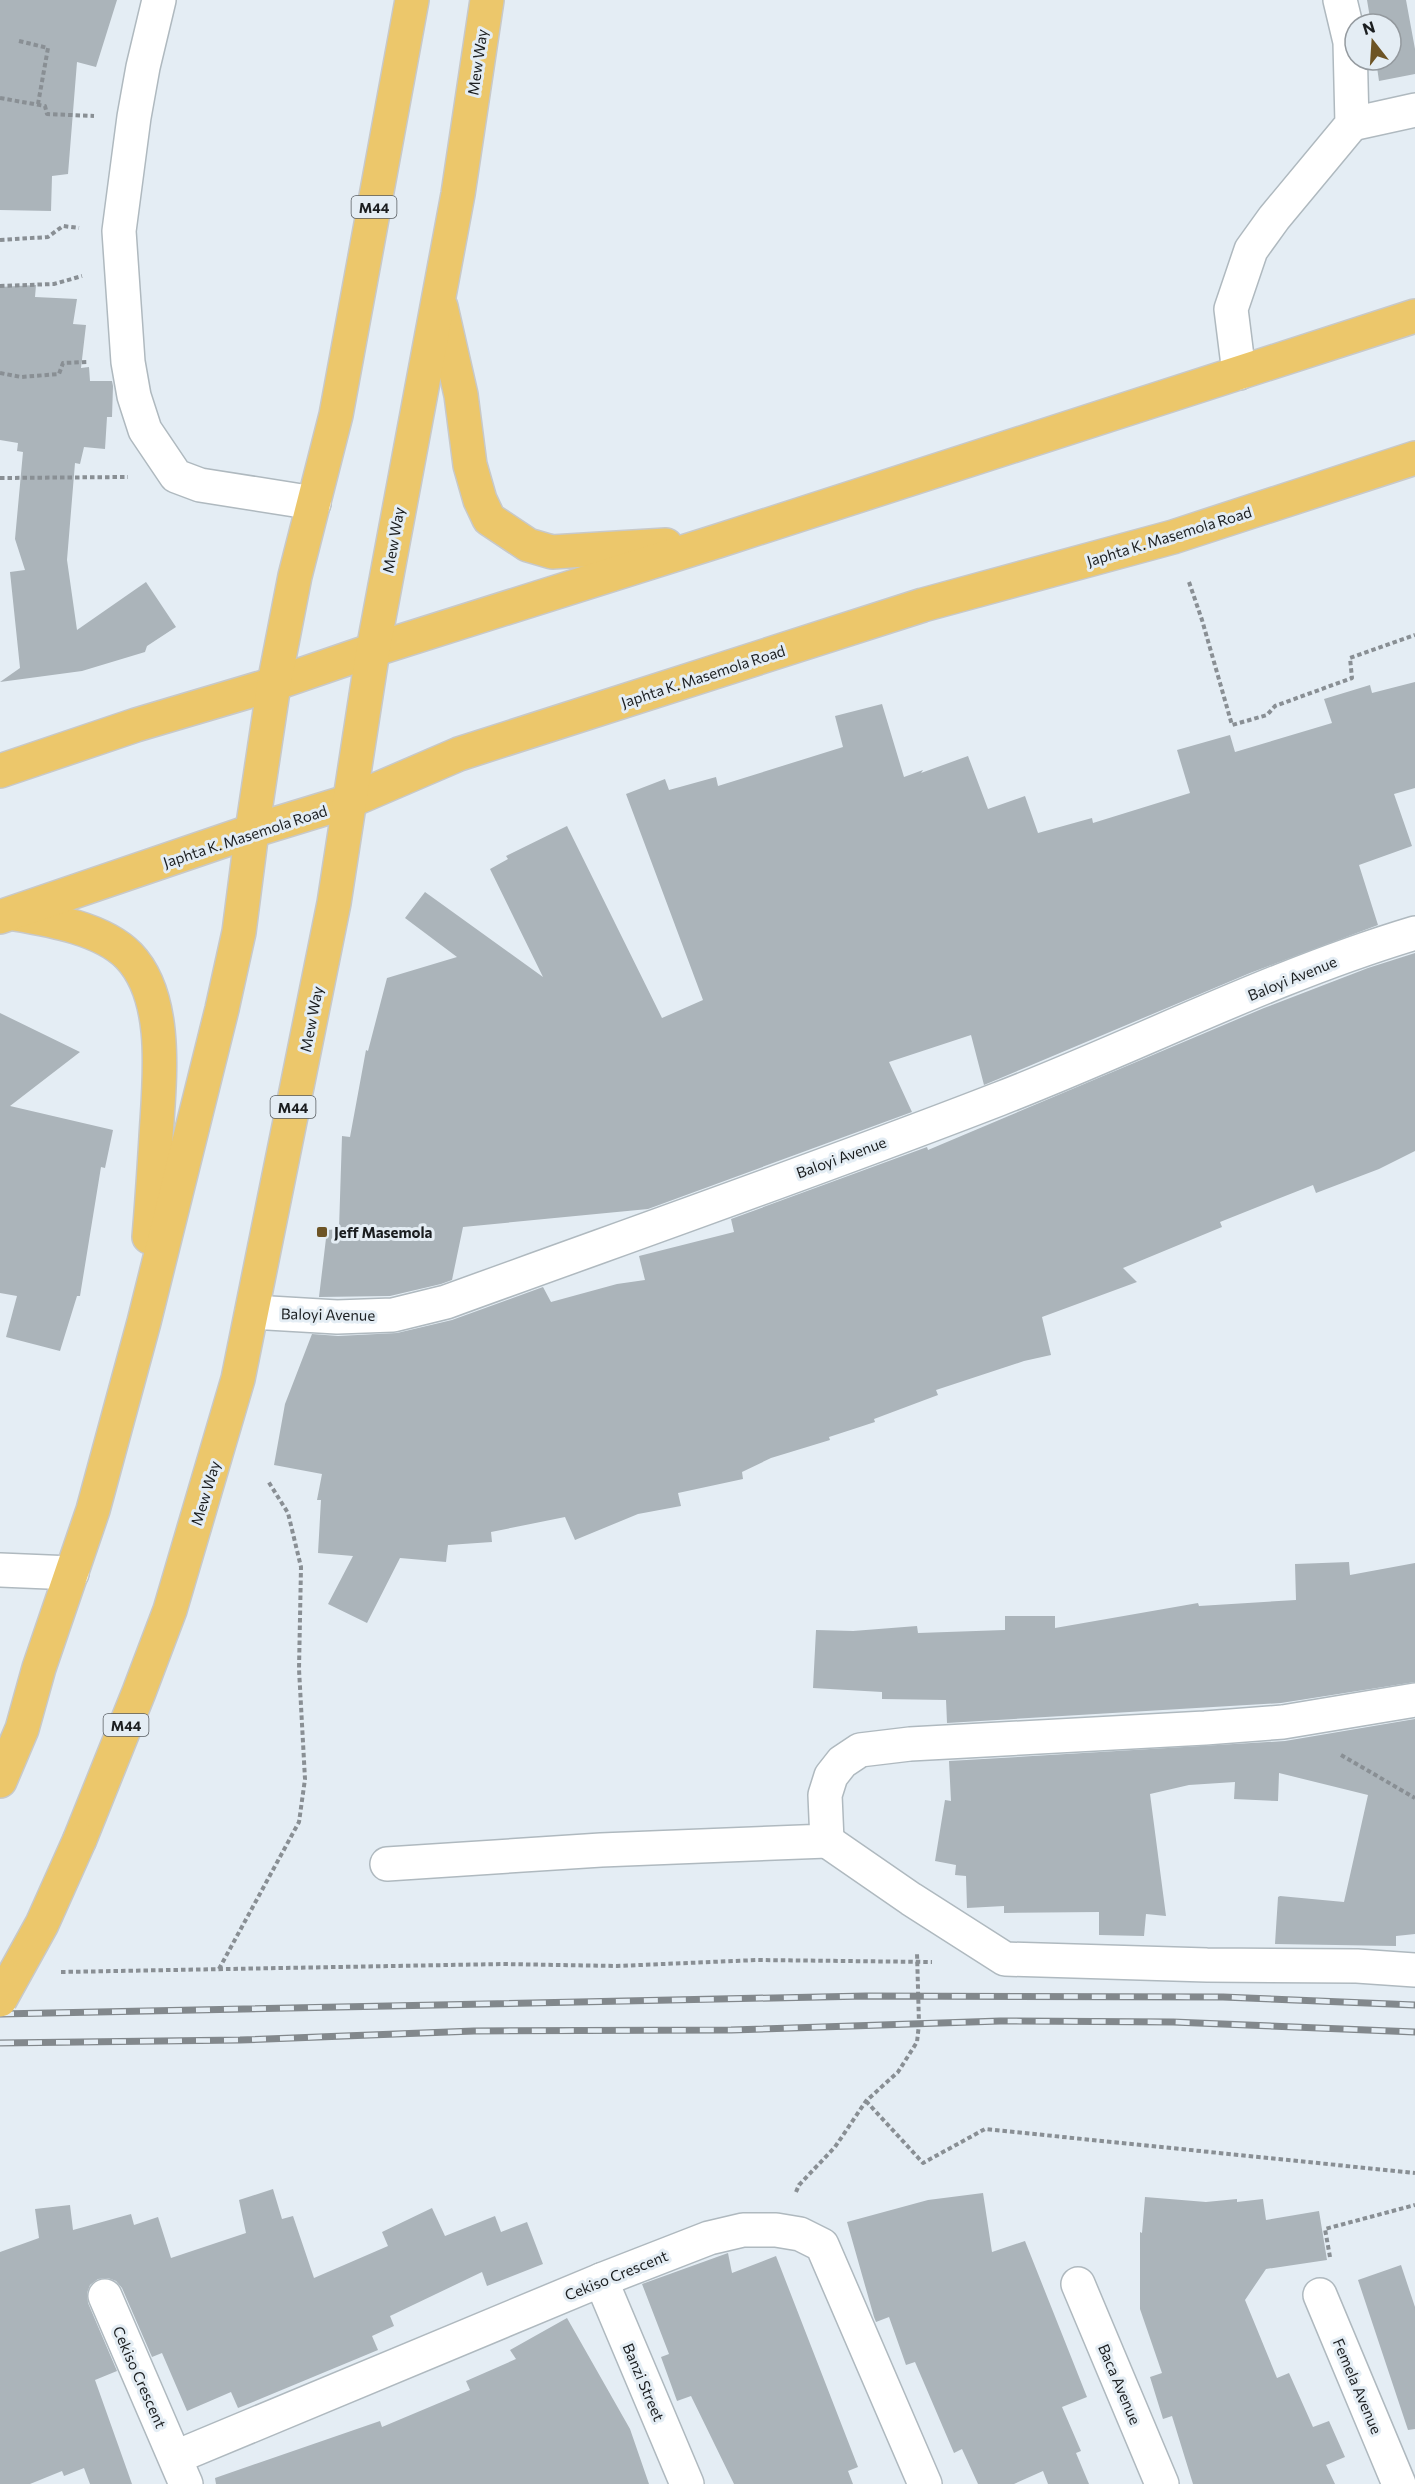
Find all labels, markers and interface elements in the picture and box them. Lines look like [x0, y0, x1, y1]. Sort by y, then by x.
north arrow [1343, 12, 1403, 72]
text: N [1360, 16, 1377, 38]
street label: Mew Way [463, 27, 491, 96]
road number: M44 [352, 196, 397, 218]
street label: Japhta K. Masemola Road [1084, 502, 1254, 570]
street label: Mew Way [378, 505, 408, 574]
street label: Japhta K. Masemola Road [619, 641, 787, 711]
street label: Japhta K. Masemola Road [161, 801, 329, 871]
street label: Baloyi Avenue [1245, 952, 1339, 1004]
street label: Mew Way [296, 984, 326, 1054]
road number: M44 [270, 1096, 316, 1118]
street label: Baloyi Avenue [794, 1132, 889, 1182]
place label: Jeff Masemola [334, 1223, 433, 1241]
marker: Jeff Masemola [315, 1225, 329, 1239]
street label: Baloyi Avenue [281, 1304, 375, 1324]
street label: Mew Way [187, 1458, 223, 1528]
road number: M44 [104, 1714, 148, 1736]
street label: Cekiso Crescent [562, 2246, 670, 2304]
street label: Cekiso Crescent [109, 2323, 171, 2431]
street label: Femela Avenue [1330, 2336, 1386, 2436]
street label: Banzi Street [620, 2340, 668, 2424]
street label: Baca Avenue [1095, 2341, 1145, 2427]

